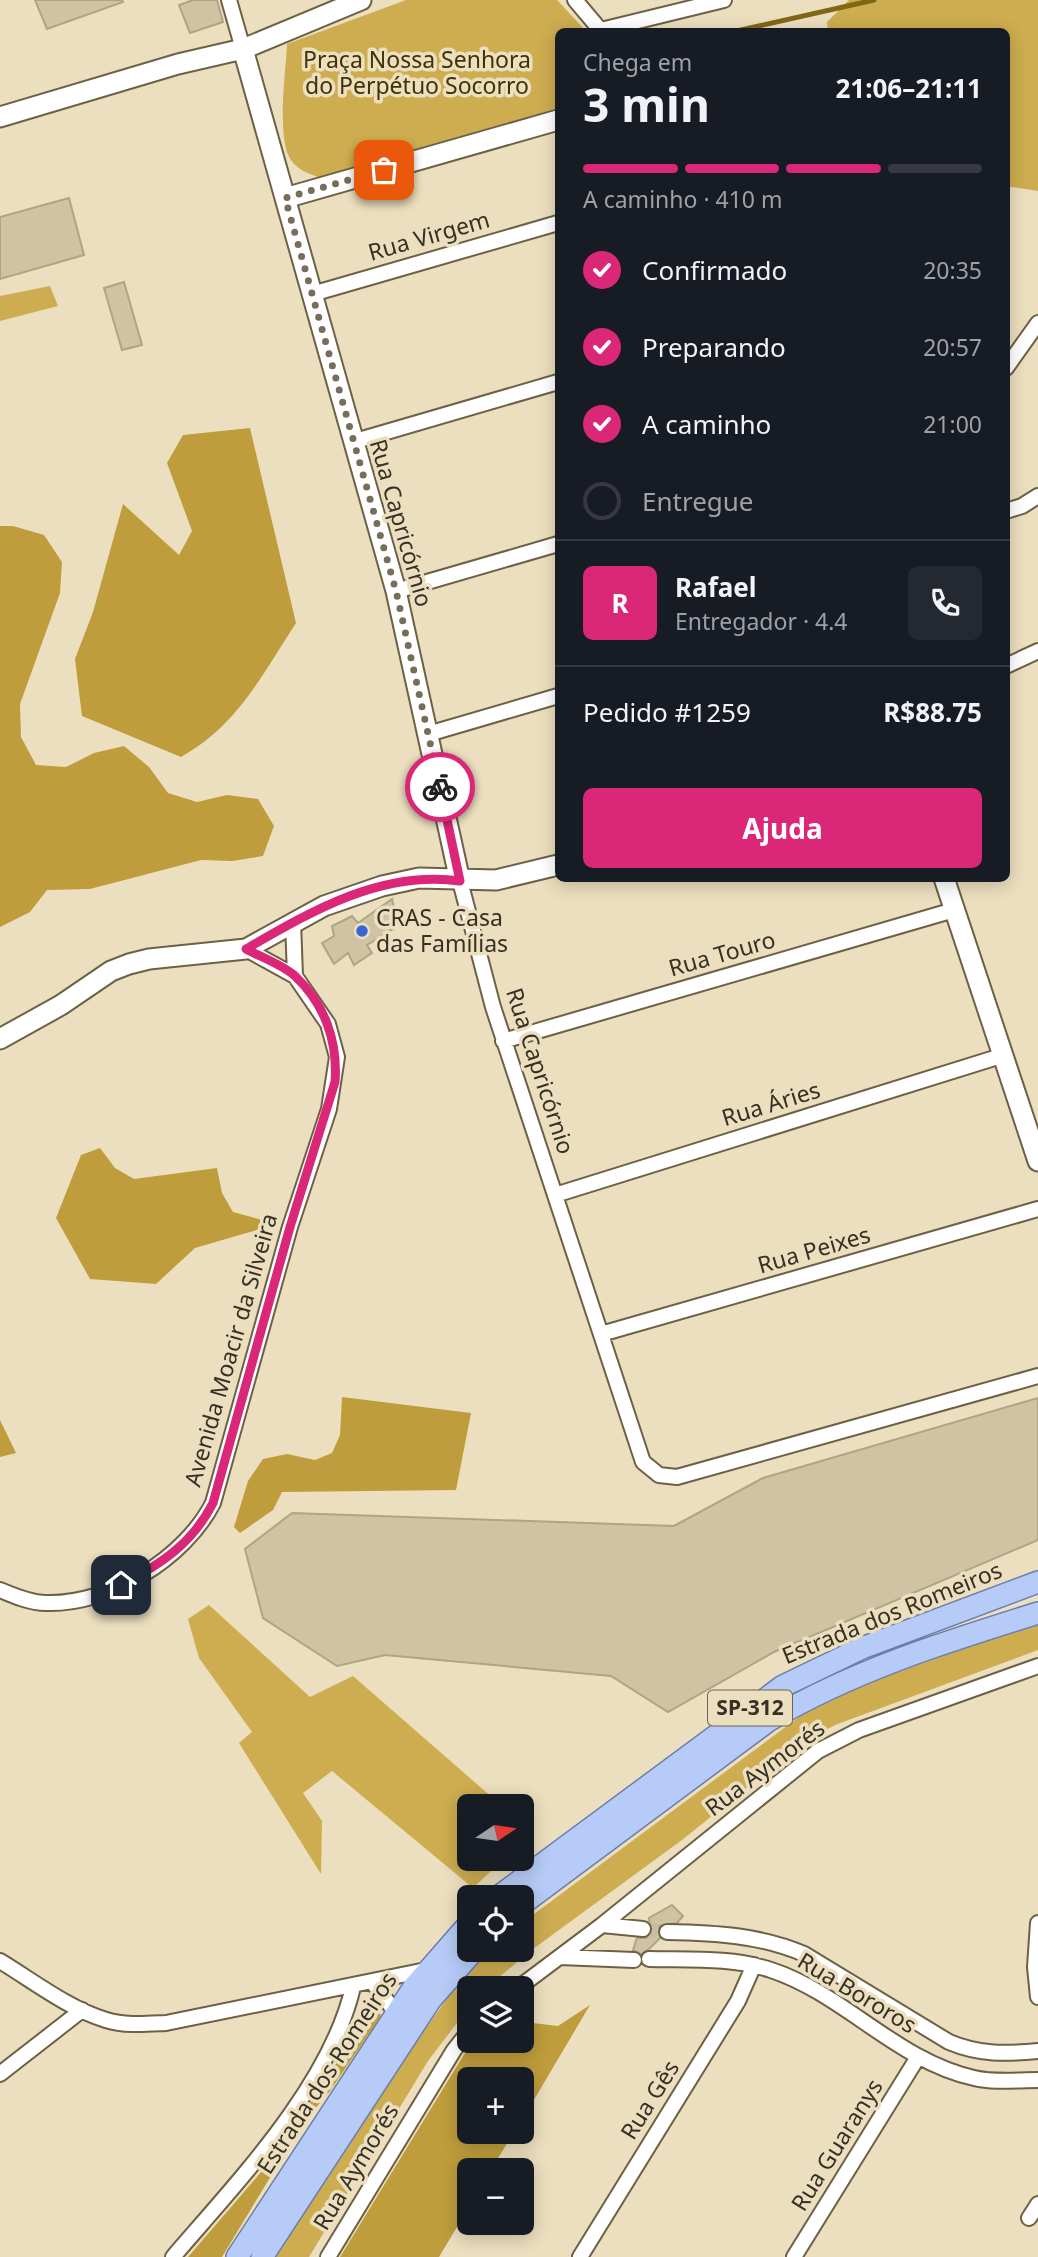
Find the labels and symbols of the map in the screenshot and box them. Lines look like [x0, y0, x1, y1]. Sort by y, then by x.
park label: Praça Nossa Senhora do Perpétuo Socorro [303, 43, 531, 101]
pin [354, 140, 414, 200]
street label: Rua Virgem [364, 202, 493, 268]
street label: Rua Capricórnio [363, 435, 441, 610]
courier [405, 752, 475, 822]
place label: CRAS - Casa das Famílias [376, 901, 508, 959]
marker: CRAS - Casa das Famílias [354, 923, 370, 939]
street label: Rua Touro [665, 923, 779, 984]
street label: Rua Capricórnio [499, 984, 583, 1158]
street label: Rua Áries [717, 1073, 824, 1133]
street label: Avenida Moacir da Silveira [176, 1209, 284, 1490]
street label: Rua Peixes [754, 1218, 874, 1280]
street label: Estrada dos Romeiros [777, 1553, 1006, 1671]
pin [91, 1555, 151, 1615]
road number: SP-312 [708, 1690, 792, 1726]
street label: Rua Aymorés [698, 1712, 831, 1823]
north arrow [457, 1794, 534, 1871]
street label: Rua Bororos [792, 1944, 923, 2040]
street label: Estrada dos Romeiros [249, 1965, 404, 2180]
street label: Rua Gês [612, 2054, 686, 2145]
street label: Rua Guaranys [783, 2072, 890, 2217]
street label: Rua Aymorés [305, 2097, 405, 2236]

